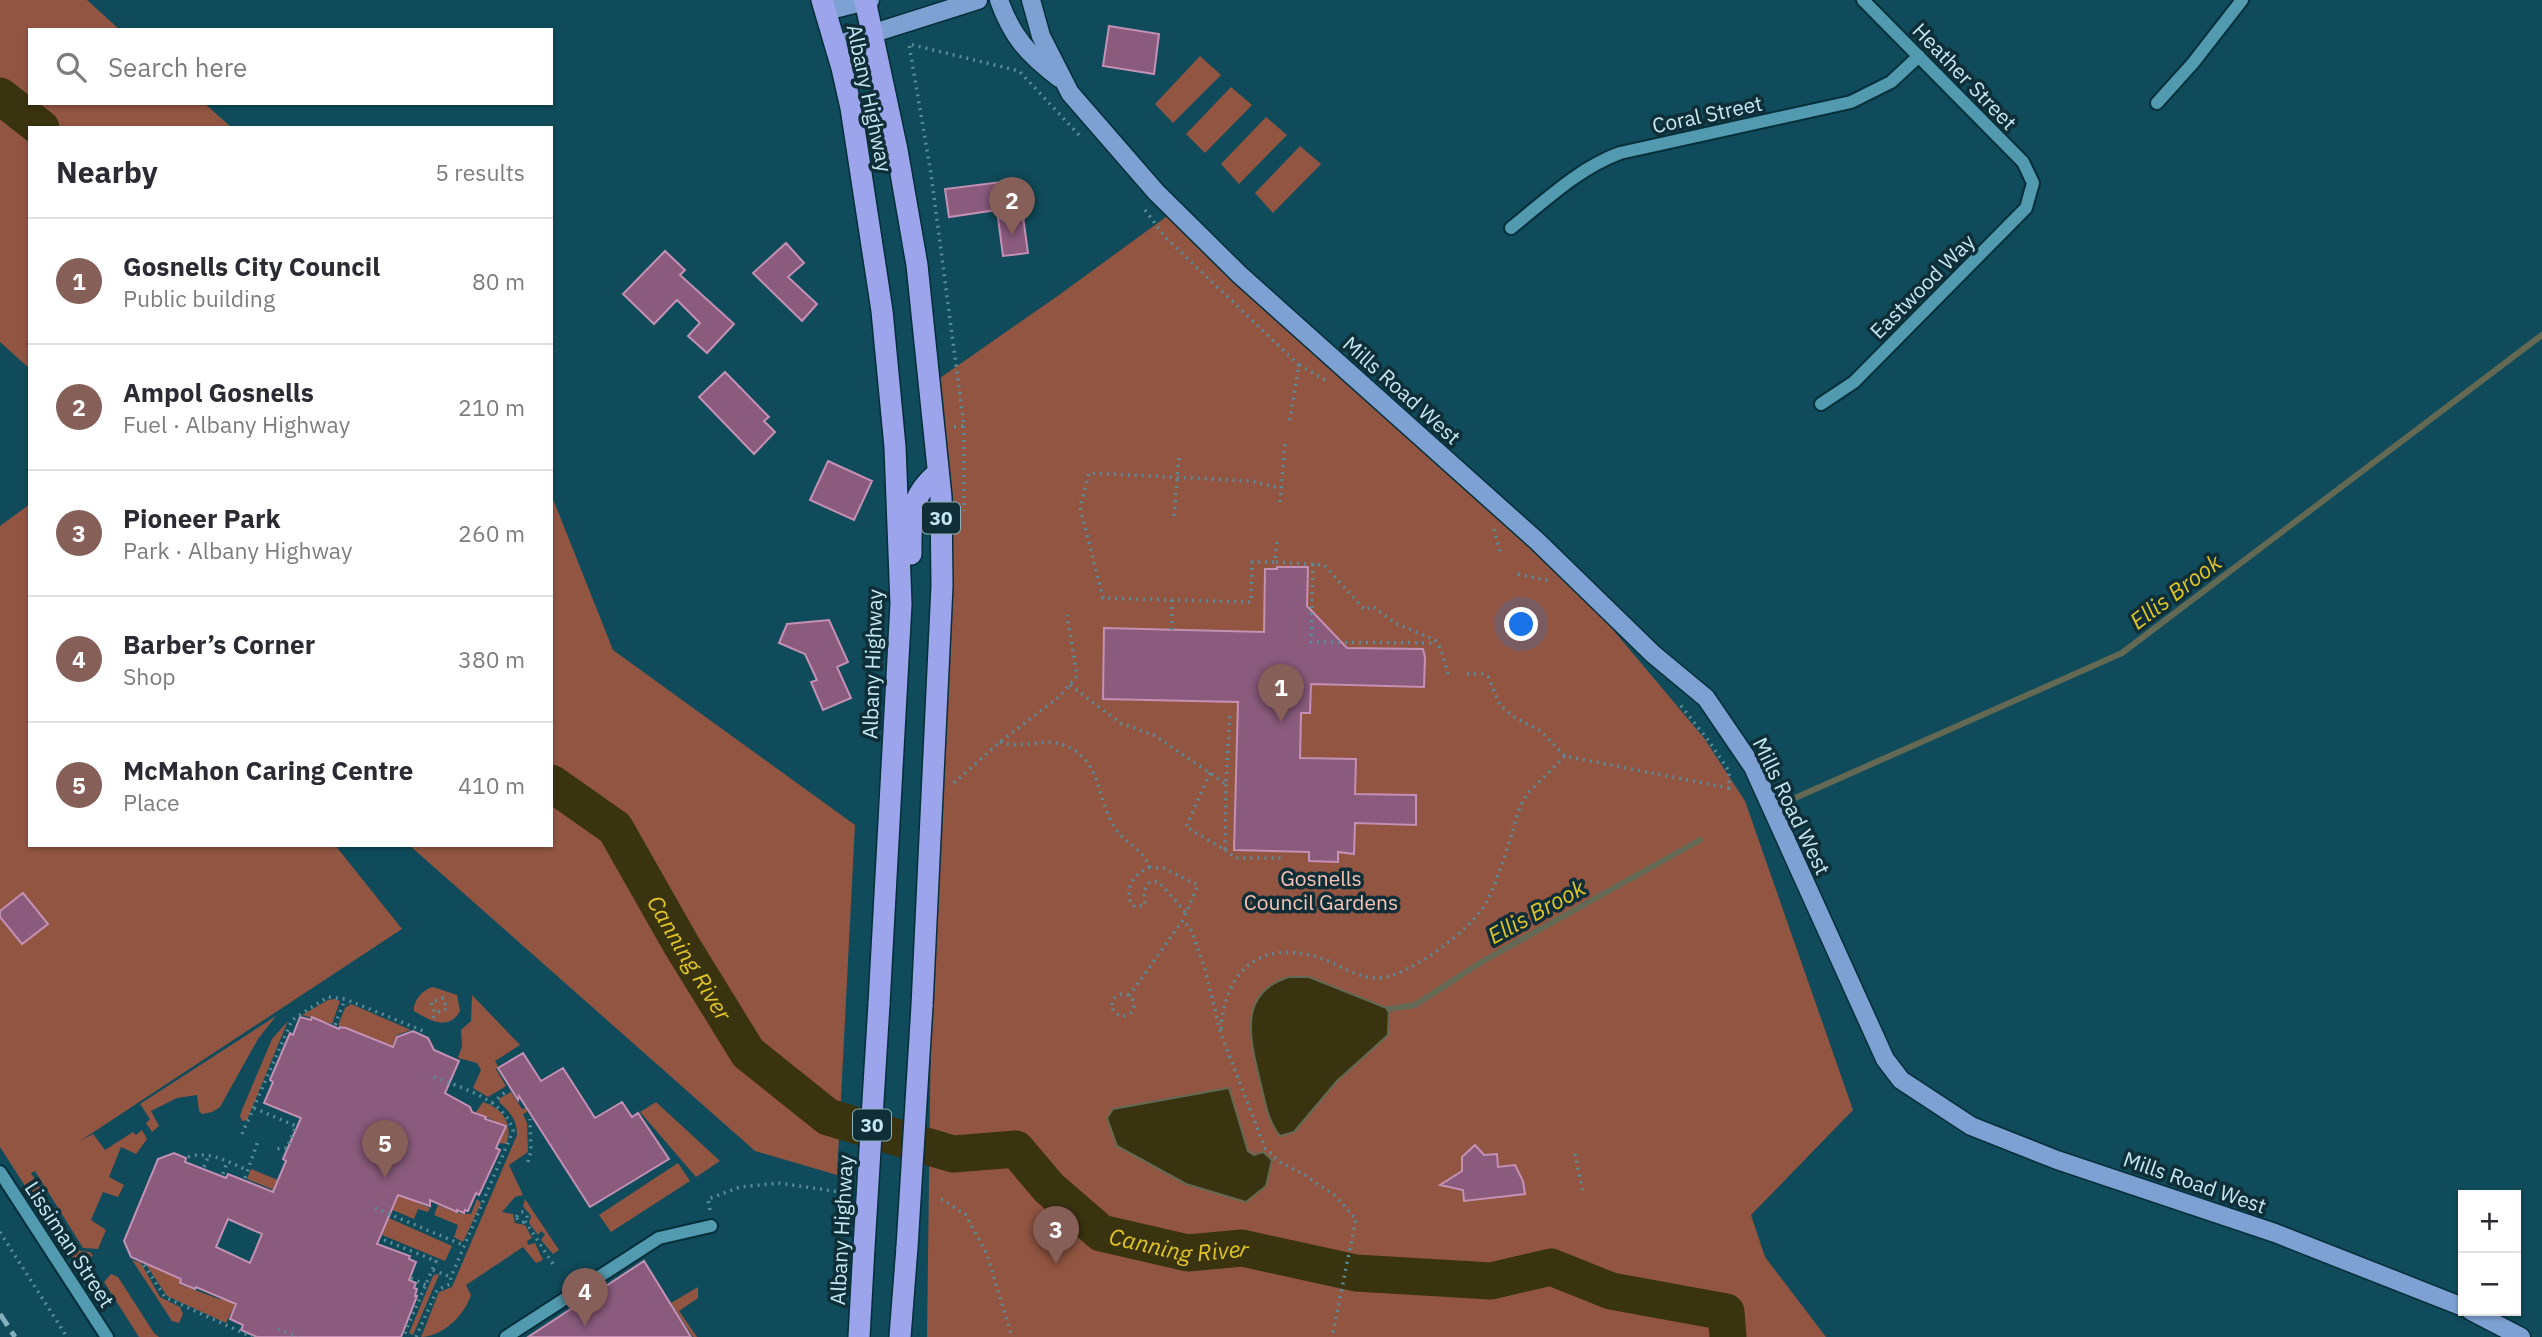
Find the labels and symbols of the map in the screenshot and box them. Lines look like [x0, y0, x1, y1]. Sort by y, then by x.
street label: Heather Street [1907, 16, 2023, 136]
street label: Albany Highway [841, 22, 899, 175]
street label: Coral Street [1649, 89, 1765, 139]
pin: 2 [989, 177, 1035, 235]
street label: Eastwood Way [1863, 227, 1981, 345]
street label: Mills Road West [1337, 330, 1467, 450]
road number: 30 [922, 503, 960, 534]
water label: Ellis Brook [2123, 546, 2228, 635]
street label: Albany Highway [855, 588, 889, 740]
your location [1504, 607, 1538, 641]
pin: 1 [1258, 664, 1304, 722]
street label: Mills Road West [1747, 733, 1837, 879]
park label: Gosnells Council Gardens [1244, 864, 1398, 916]
water label: Ellis Brook [1482, 871, 1591, 950]
water label: Canning River [641, 890, 739, 1026]
road number: 30 [853, 1110, 891, 1140]
pin: 5 [362, 1120, 408, 1178]
street label: Mills Road West [2120, 1144, 2270, 1220]
street label: Albany Highway [823, 1154, 859, 1306]
street label: Lissiman Street [19, 1175, 121, 1313]
pin: 3 [1033, 1206, 1079, 1264]
water label: Canning River [1106, 1220, 1252, 1269]
pin: 4 [562, 1268, 608, 1326]

